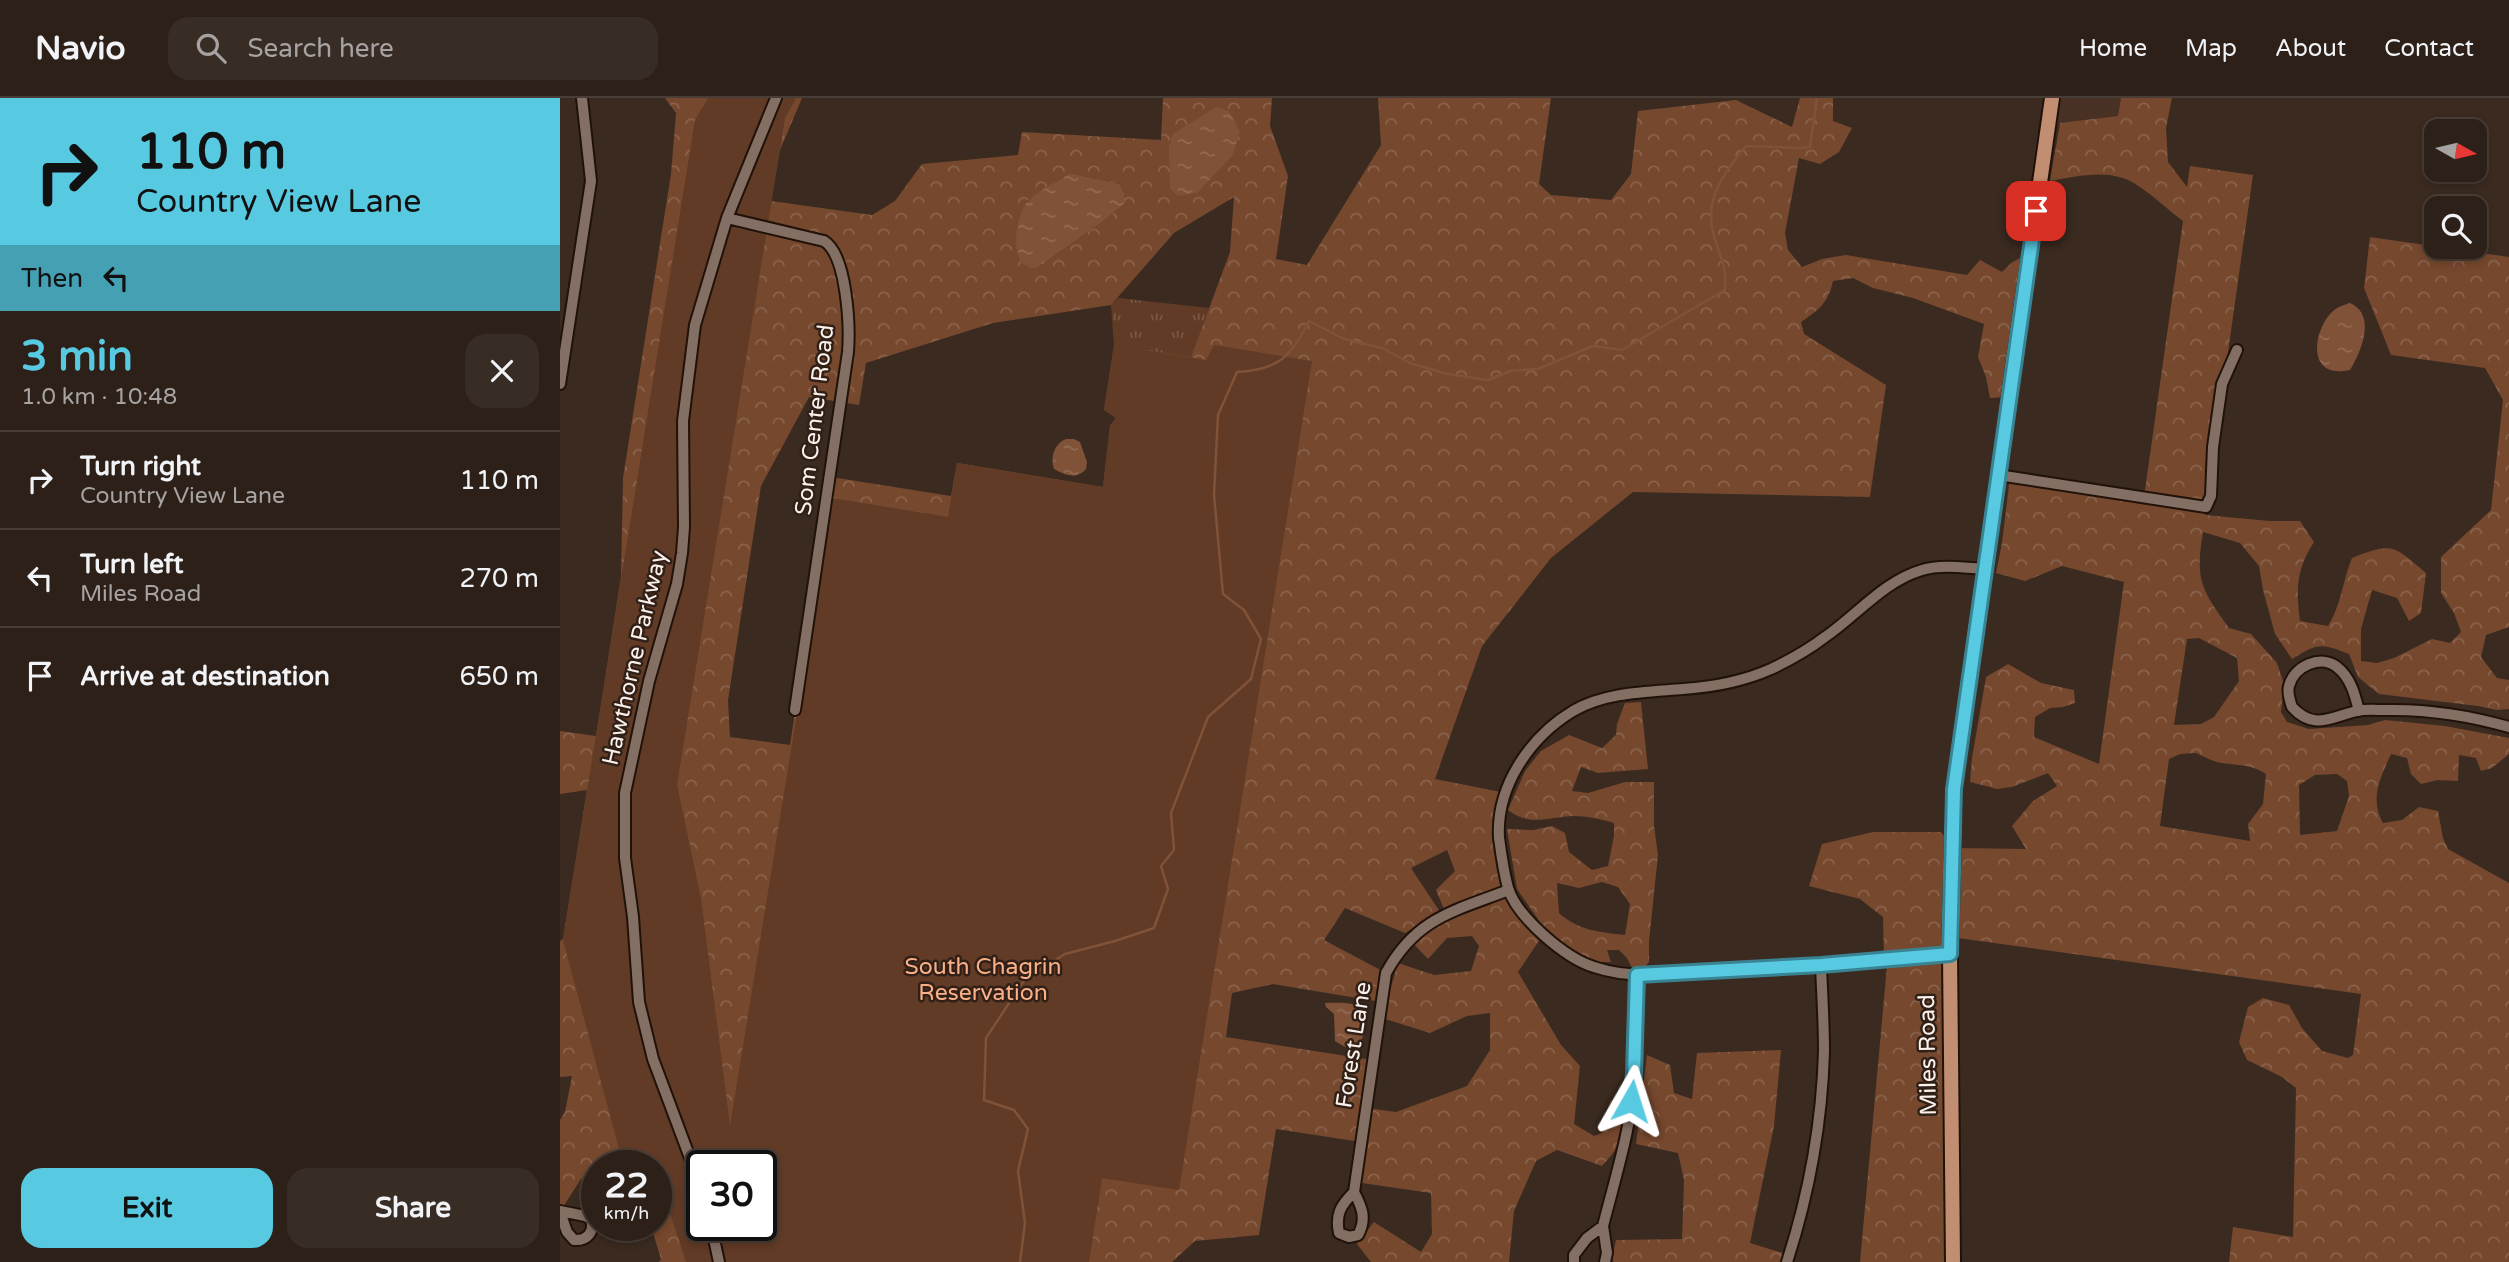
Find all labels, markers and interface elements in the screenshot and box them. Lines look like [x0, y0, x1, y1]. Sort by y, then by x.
search box [168, 17, 658, 80]
text: Navio [35, 29, 126, 68]
icon: search [192, 29, 230, 67]
text: Search here [248, 33, 394, 64]
text: Home [2079, 34, 2147, 63]
text: Map [2185, 34, 2237, 63]
text: About [2275, 34, 2346, 63]
text: Contact [2384, 34, 2474, 63]
north arrow [2424, 119, 2487, 182]
map controls [2424, 119, 2487, 259]
text: 110 m [136, 123, 286, 182]
icon: right [21, 126, 112, 217]
pin [2006, 181, 2066, 241]
text: Country View Lane [136, 183, 421, 221]
icon: arrive [2017, 192, 2055, 230]
button: search [2424, 196, 2487, 259]
icon: left [97, 259, 135, 297]
text: Then [21, 263, 83, 294]
street label: Som Center Road [789, 323, 841, 517]
text: 3 min [21, 331, 133, 382]
button: close [465, 334, 539, 408]
text: 1.0 km · 10:48 [21, 383, 177, 411]
text: Turn right [80, 451, 201, 482]
icon: right [21, 461, 59, 499]
text: 110 m [459, 465, 539, 496]
text: Country View Lane [80, 482, 285, 510]
street label: Hawthorne Parkway [597, 548, 673, 768]
text: Turn left [80, 549, 183, 580]
icon: left [21, 559, 59, 597]
text: 270 m [459, 563, 539, 594]
text: Miles Road [80, 580, 201, 608]
icon: arrive [21, 657, 59, 695]
text: Arrive at destination [80, 661, 330, 692]
text: 650 m [459, 661, 539, 692]
park label: South Chagrin Reservation [905, 953, 1061, 1007]
street label: Forest Lane [1330, 980, 1378, 1110]
street label: Miles Road [1913, 994, 1943, 1116]
position arrow [1594, 1064, 1668, 1138]
speed limit sign: 30 [686, 1150, 777, 1241]
text: 22 [605, 1165, 648, 1207]
button: Exit [21, 1168, 273, 1248]
button: Share [287, 1168, 539, 1248]
text: km/h [604, 1202, 649, 1224]

